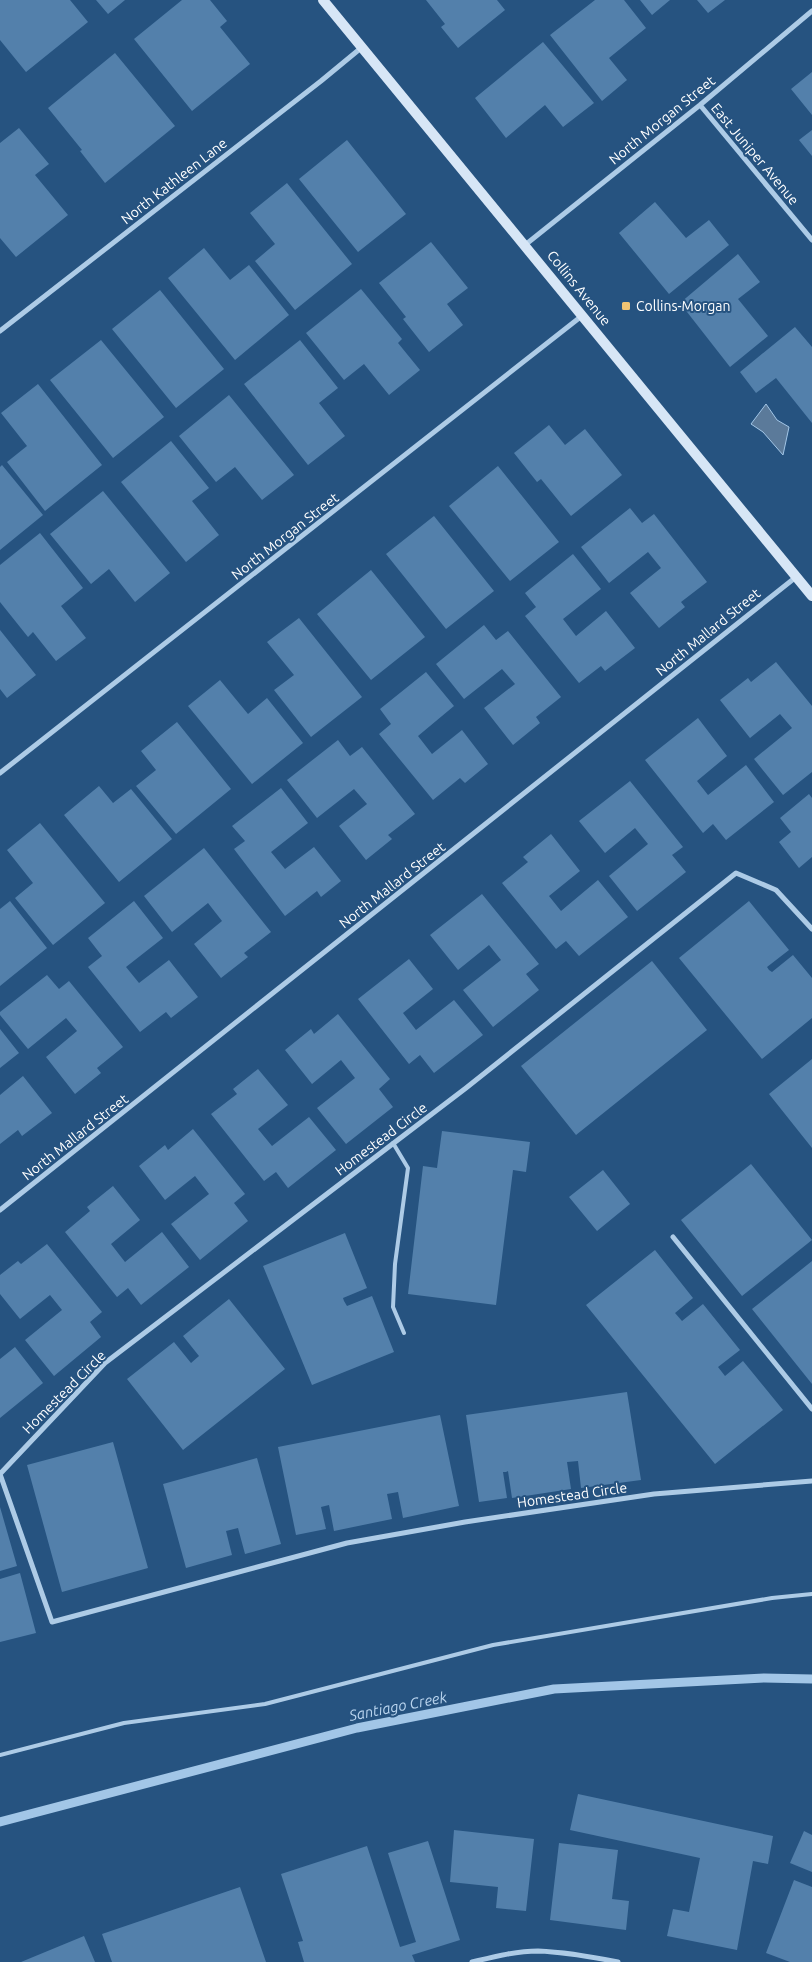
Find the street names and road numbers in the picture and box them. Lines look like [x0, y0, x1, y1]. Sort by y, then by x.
street label: North Morgan Street [606, 72, 718, 168]
street label: East Juniper Avenue [708, 100, 802, 208]
street label: North Kathleen Lane [118, 135, 230, 227]
street label: Collins Avenue [544, 247, 614, 329]
street label: North Morgan Street [228, 489, 342, 583]
street label: North Mallard Street [652, 585, 764, 679]
street label: North Mallard Street [336, 838, 448, 931]
street label: North Mallard Street [19, 1090, 131, 1183]
street label: Homestead Circle [332, 1099, 430, 1179]
street label: Homestead Circle [19, 1347, 109, 1437]
street label: Homestead Circle [516, 1479, 628, 1511]

